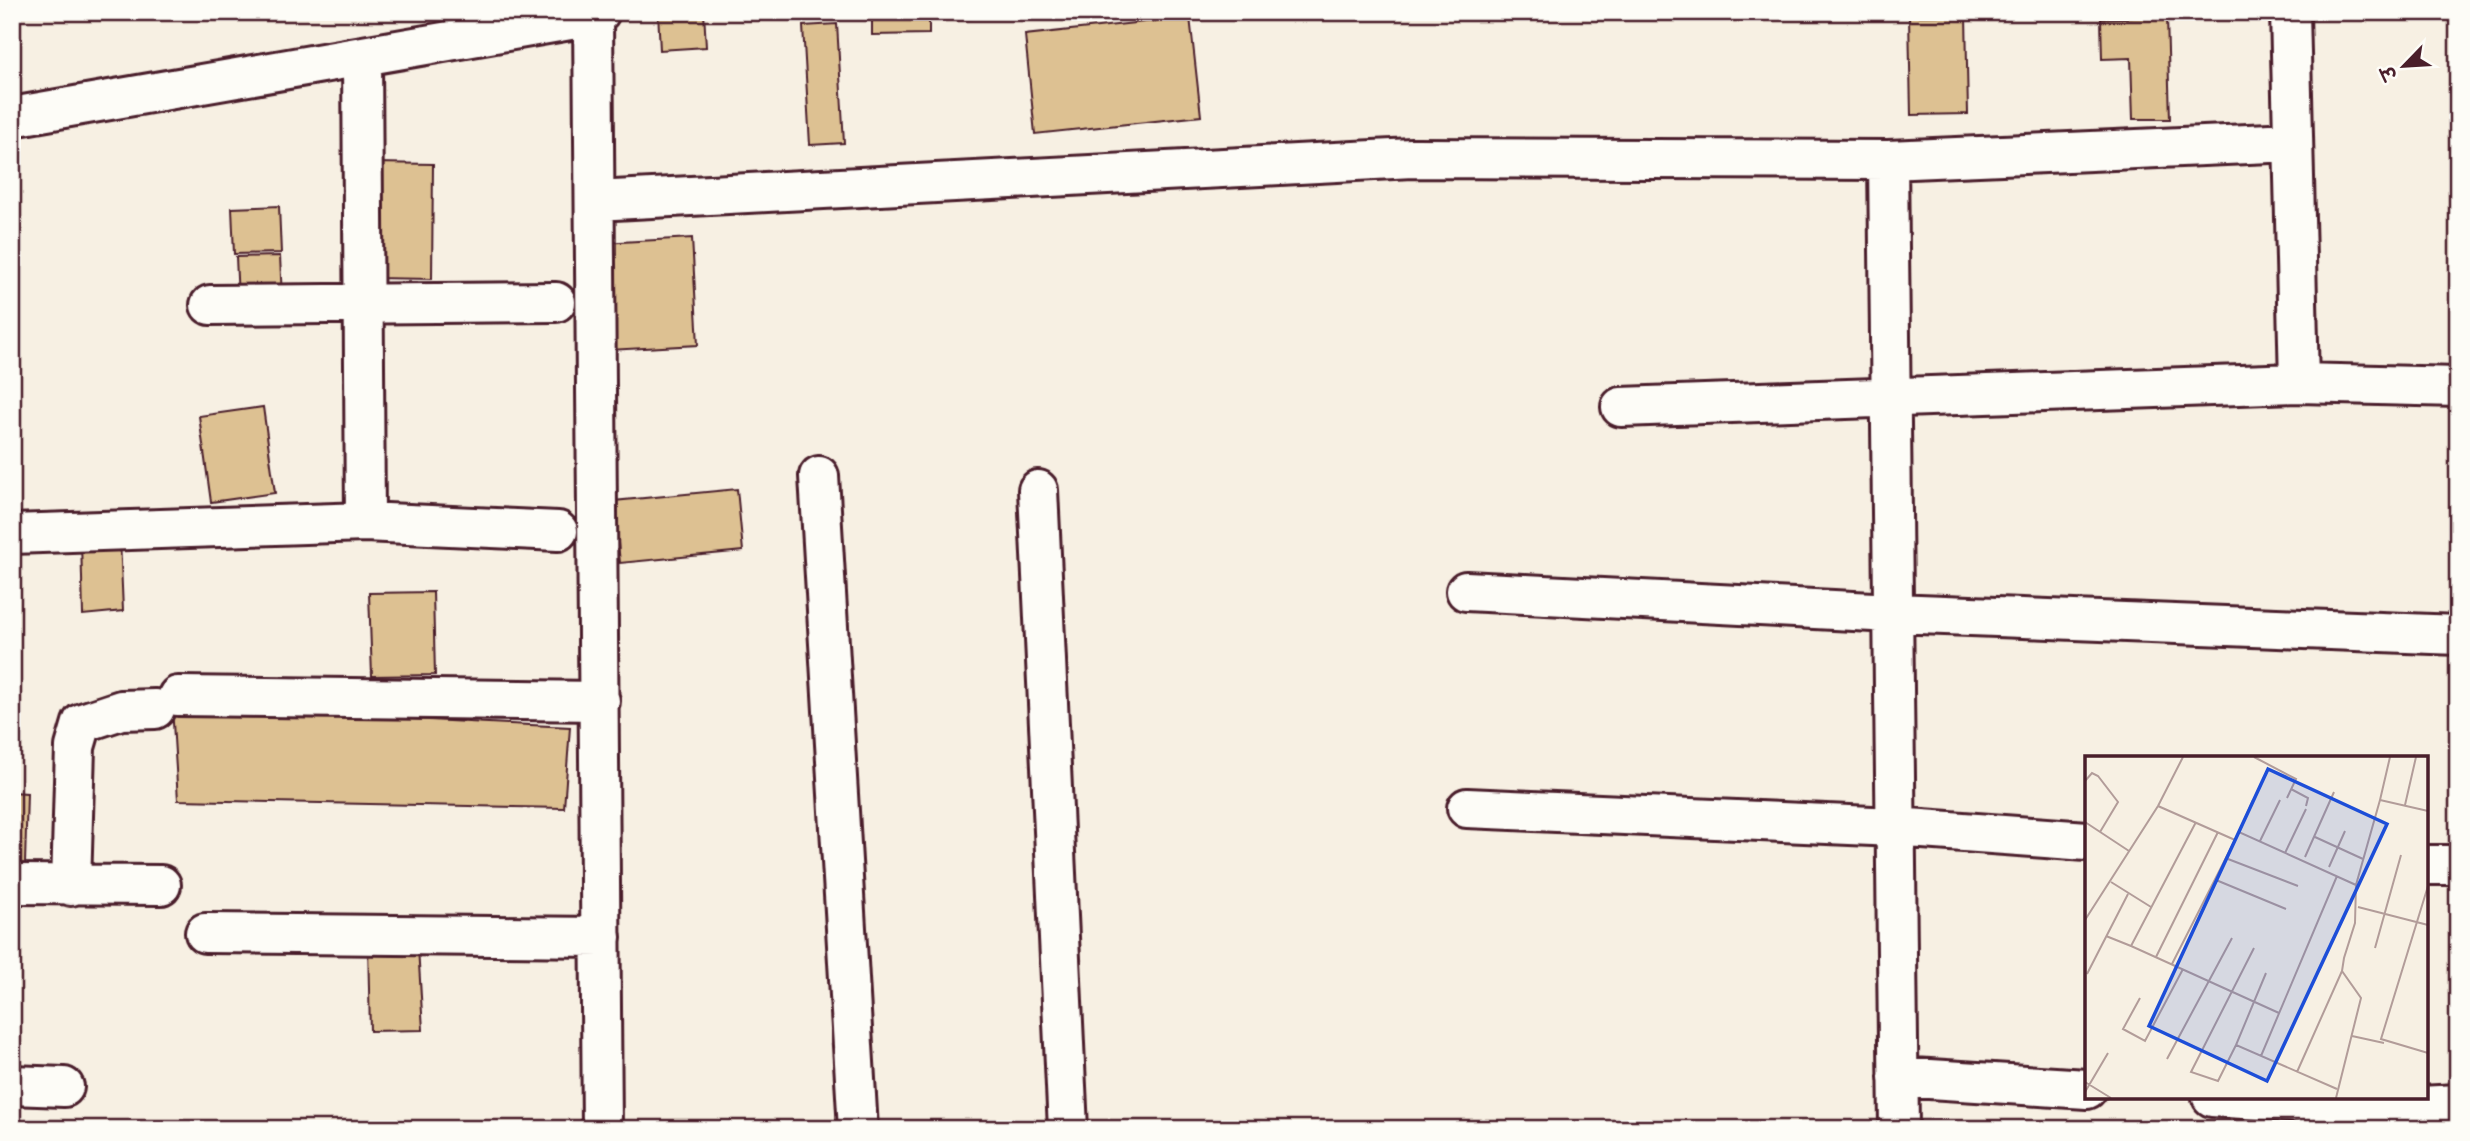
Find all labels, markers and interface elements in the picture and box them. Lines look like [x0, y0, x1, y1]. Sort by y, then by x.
north arrow [2368, 32, 2438, 102]
text: उ [2375, 59, 2407, 85]
inset map [2085, 756, 2428, 1099]

